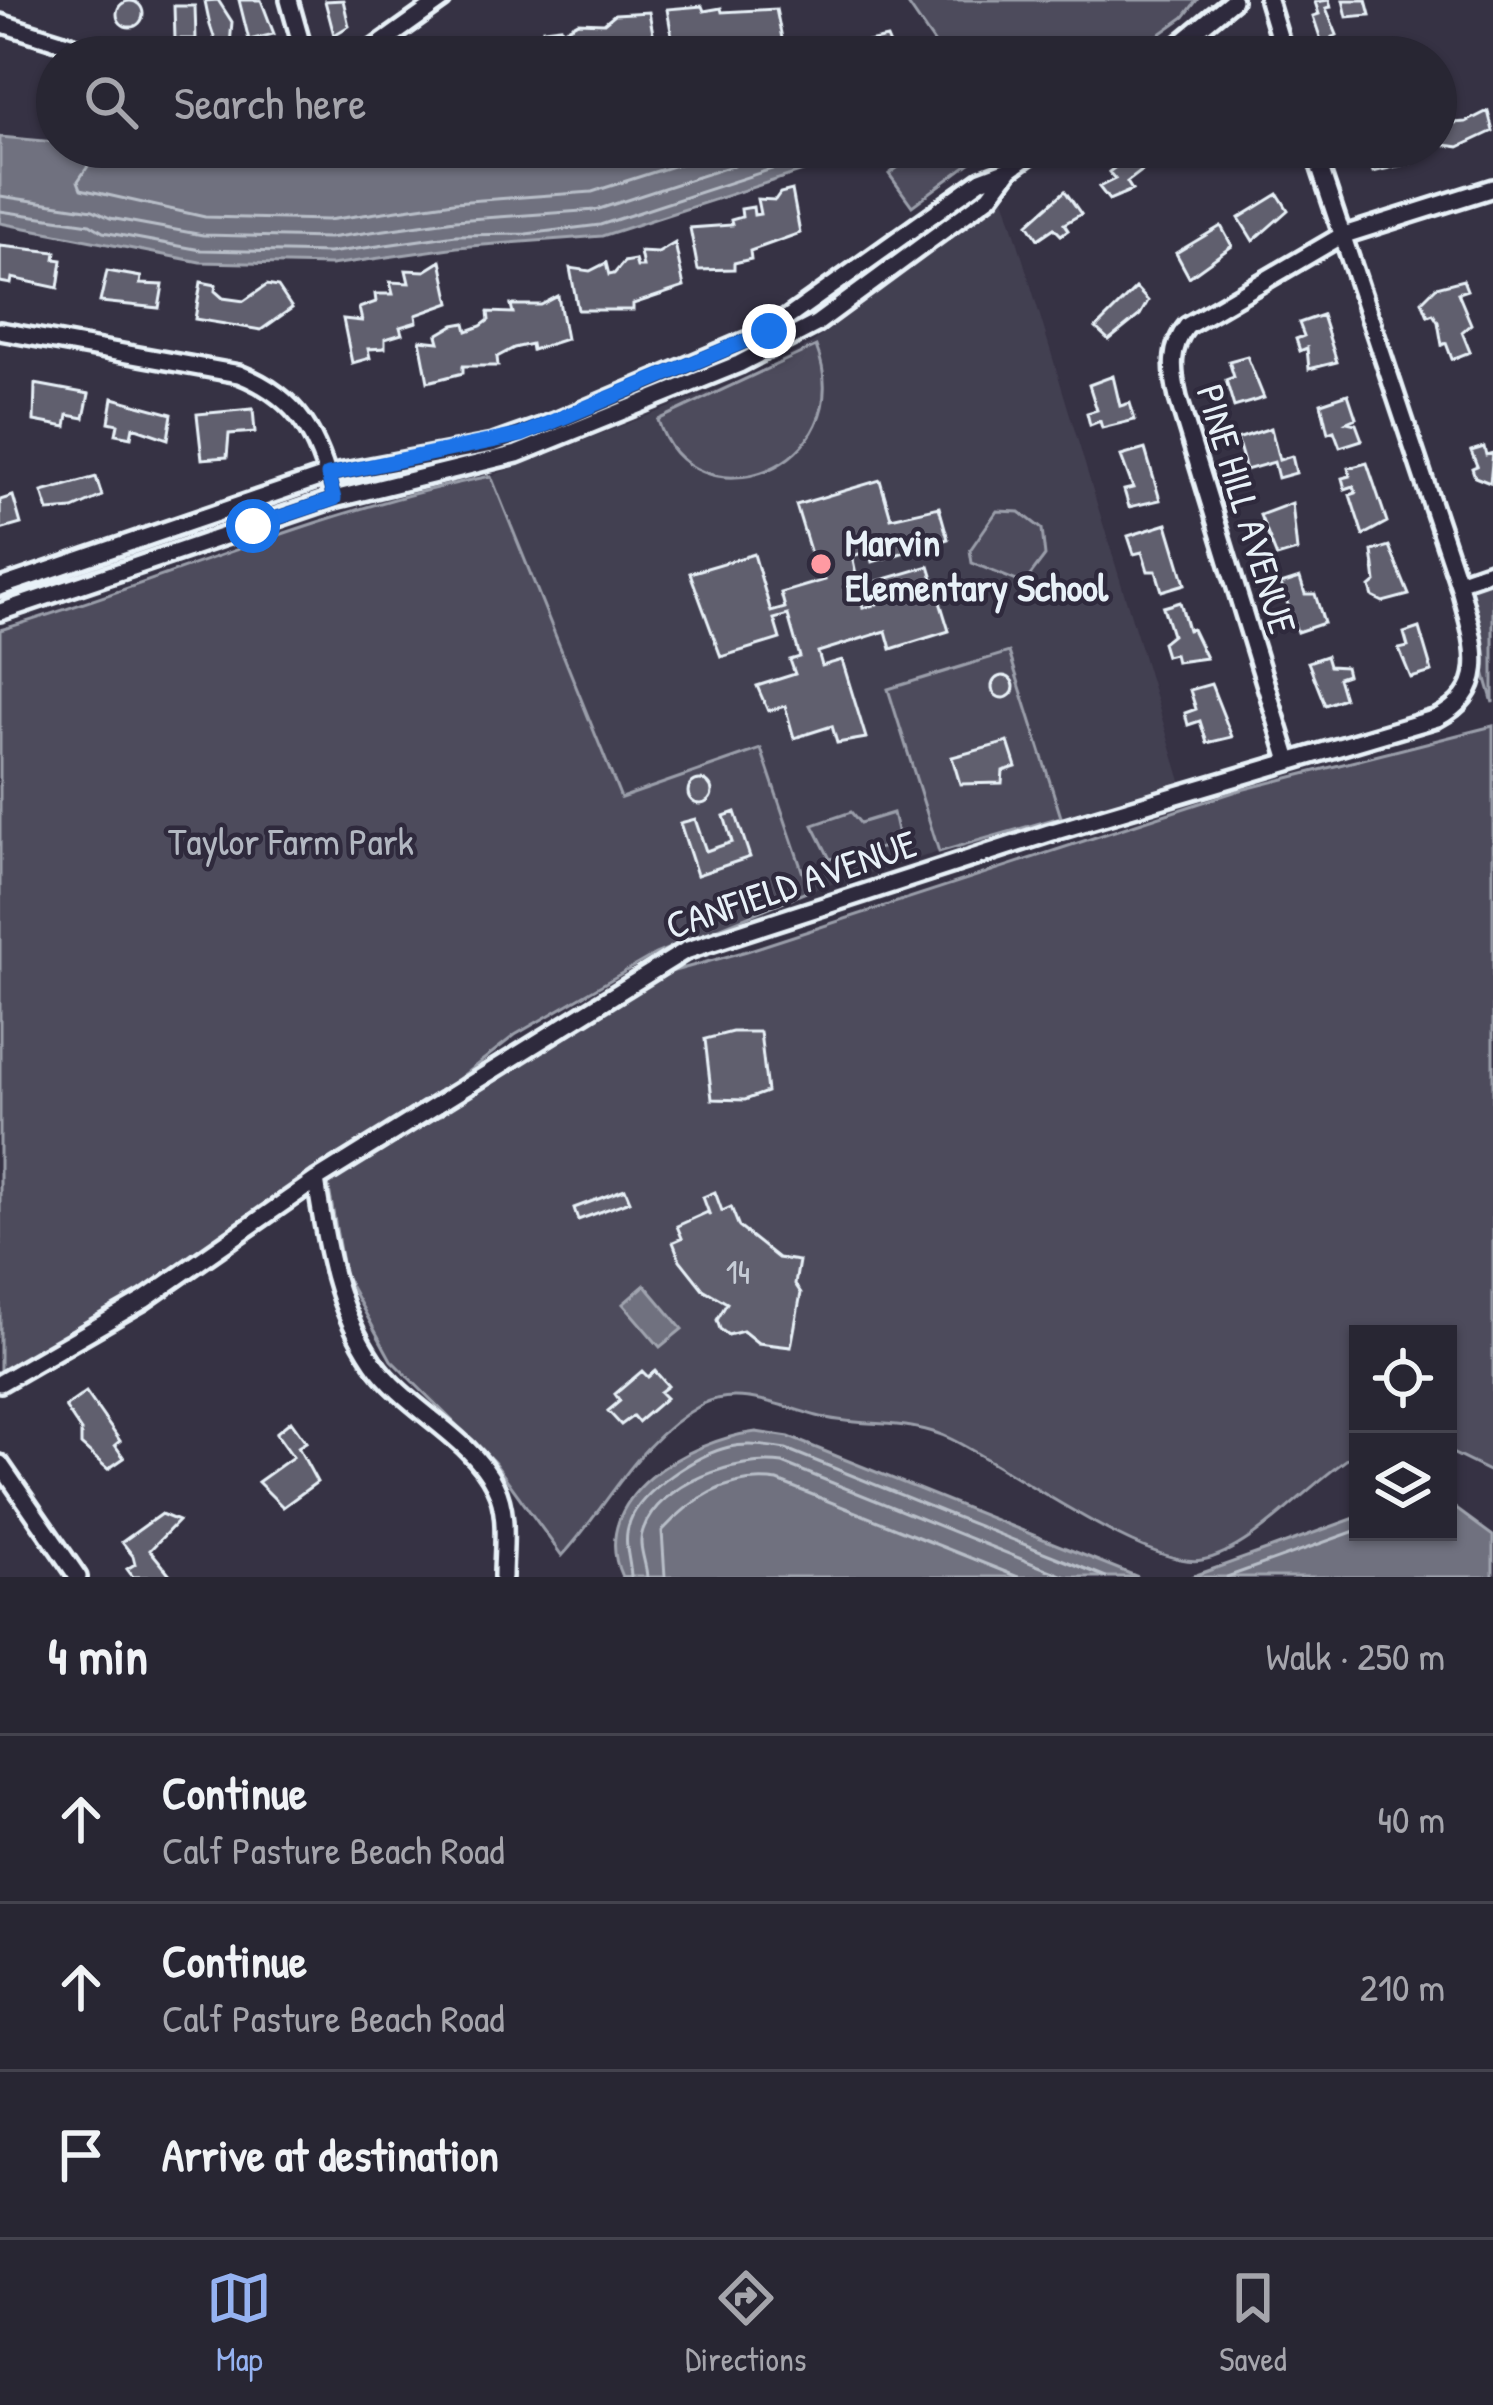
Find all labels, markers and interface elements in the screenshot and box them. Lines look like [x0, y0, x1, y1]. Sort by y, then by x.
search box [36, 36, 1457, 168]
icon: search [78, 69, 144, 135]
text: Search here [174, 72, 366, 133]
route end [742, 304, 796, 358]
street label: PINE HILL AVENUE [1184, 378, 1311, 640]
route start [226, 499, 280, 553]
place label: Marvin Elementary School [845, 515, 1109, 614]
marker: Marvin Elementary School [808, 551, 834, 577]
park label: Taylor Farm Park [168, 814, 414, 867]
street label: CANFIELD AVENUE [658, 816, 923, 951]
house number: 14 [726, 1250, 750, 1294]
map controls [1349, 1325, 1457, 1541]
button: locate [1349, 1325, 1457, 1433]
button: layers [1349, 1433, 1457, 1541]
text: 4 min [48, 1621, 148, 1690]
text: Walk · 250 m [1266, 1629, 1445, 1682]
text: Continue [162, 1762, 307, 1823]
icon: ahead [48, 1786, 114, 1852]
text: 40 m [1377, 1792, 1445, 1845]
text: Calf Pasture Beach Road [162, 1823, 505, 1876]
text: Continue [162, 1930, 307, 1991]
icon: ahead [48, 1954, 114, 2020]
text: 210 m [1360, 1960, 1445, 2013]
text: Calf Pasture Beach Road [162, 1991, 505, 2044]
icon: arrive [48, 2122, 114, 2188]
text: Arrive at destination [162, 2124, 499, 2185]
tab: Map [206, 2265, 272, 2381]
tab: Directions [685, 2265, 807, 2381]
tab: Saved [1219, 2265, 1287, 2381]

